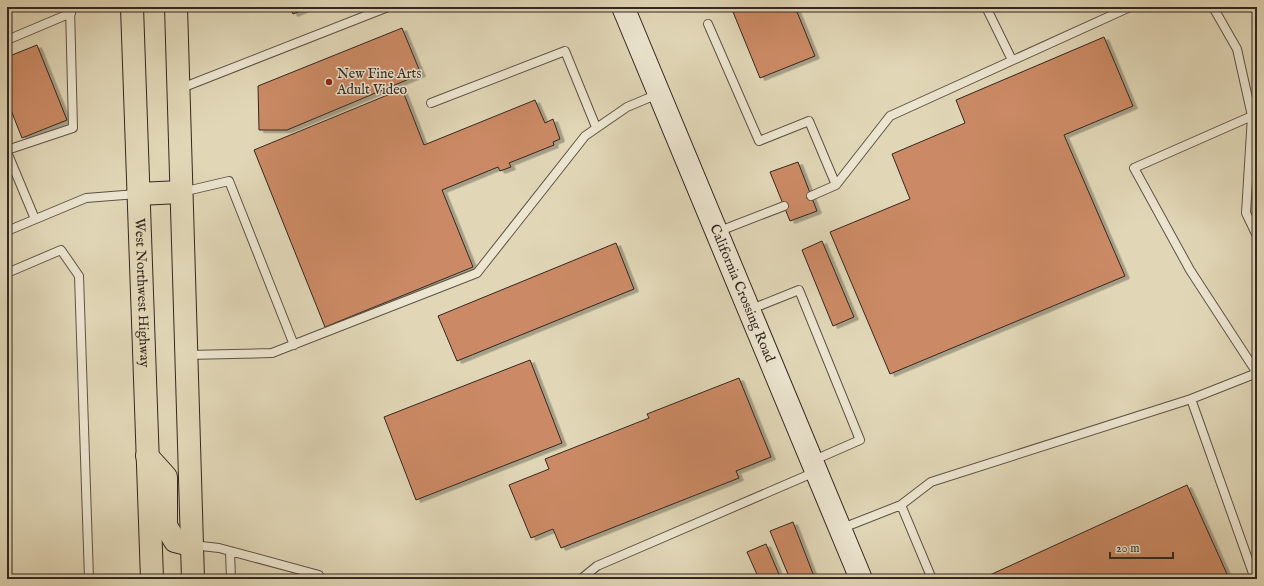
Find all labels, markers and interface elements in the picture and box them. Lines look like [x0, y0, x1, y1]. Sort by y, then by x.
place label: New Fine Arts Adult Video [336, 65, 421, 99]
marker: New Fine Arts Adult Video [324, 77, 334, 87]
street label: West Northwest Highway [130, 218, 154, 368]
street label: California Crossing Road [705, 222, 779, 365]
scale bar [1110, 534, 1173, 560]
text: 20 m [1116, 541, 1139, 556]

